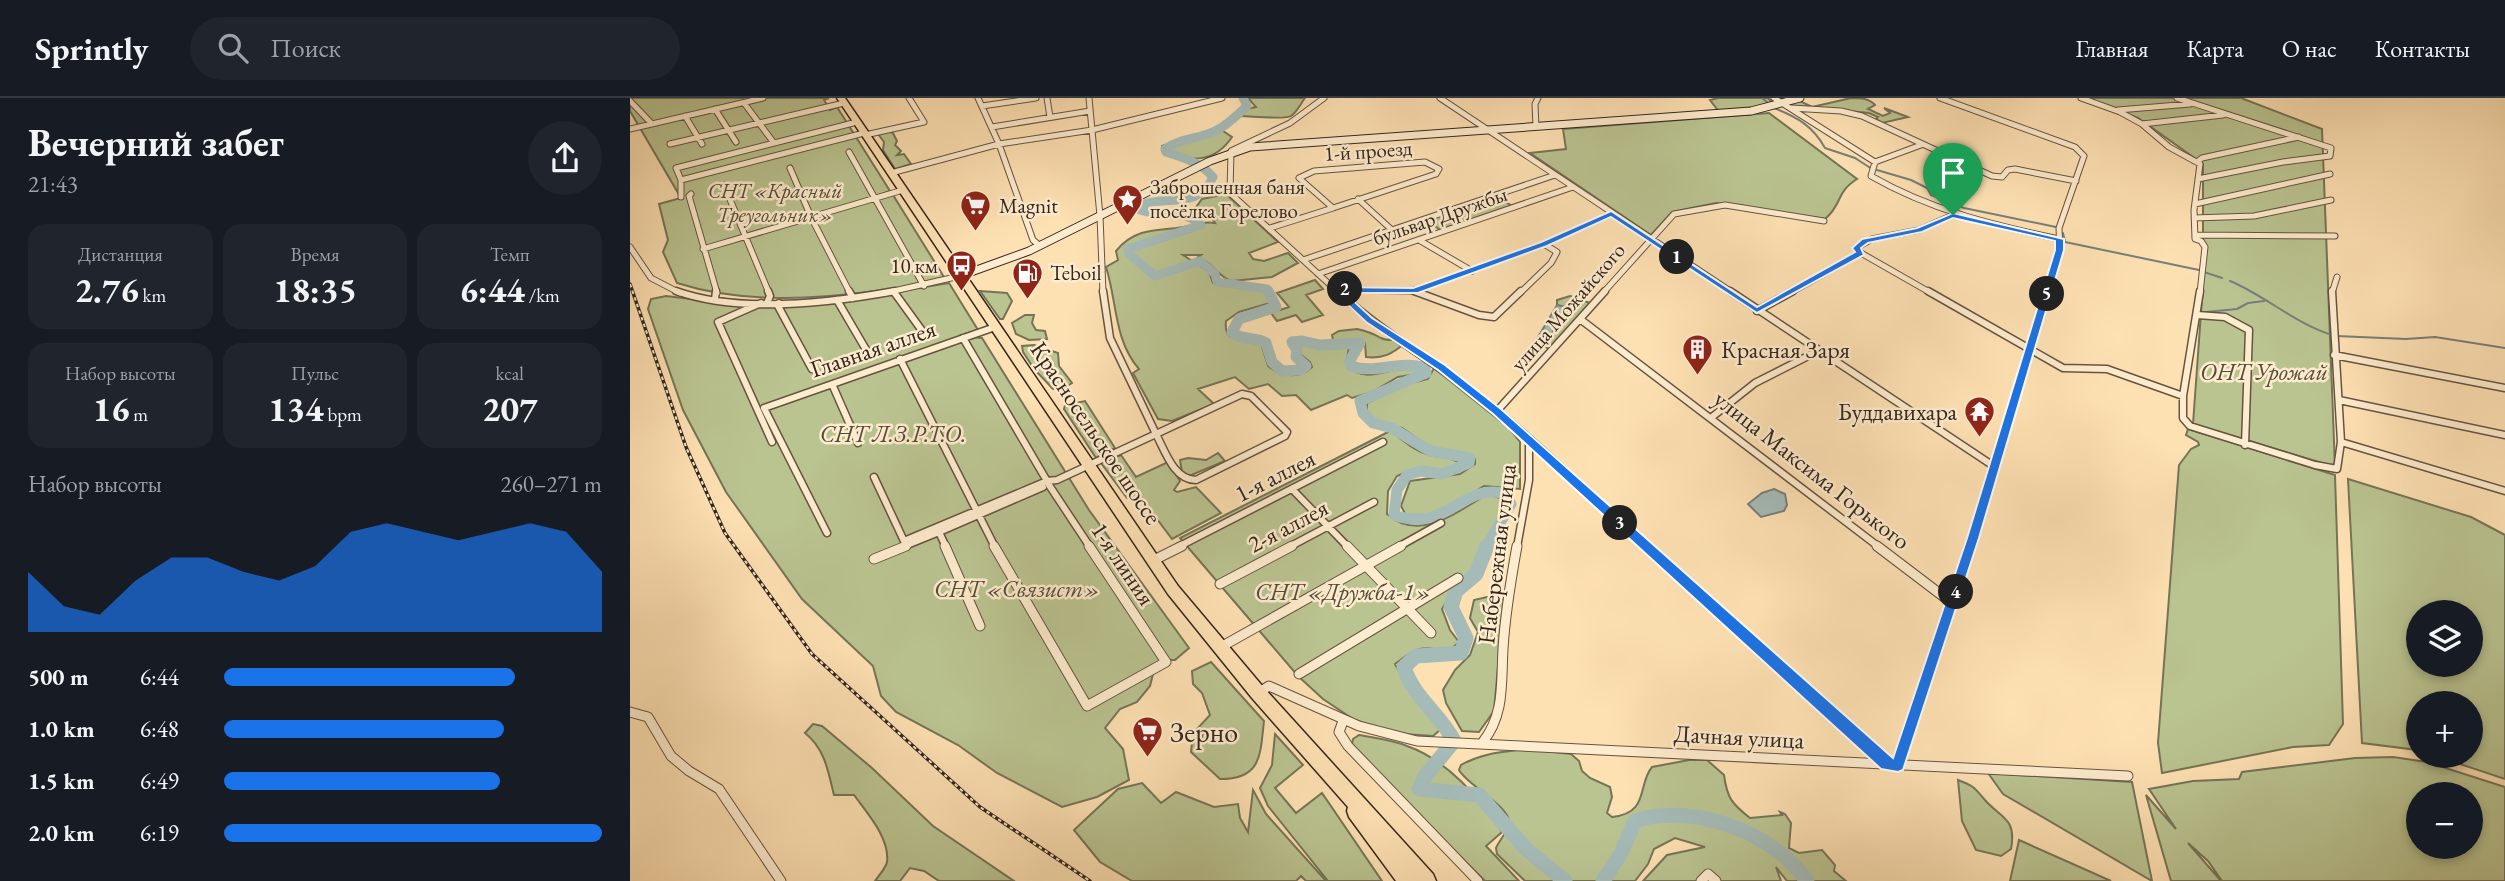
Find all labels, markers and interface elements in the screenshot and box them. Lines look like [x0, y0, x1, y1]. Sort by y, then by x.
search box [190, 17, 680, 80]
text: Sprintly [35, 27, 148, 70]
icon: search [214, 29, 252, 67]
text: Поиск [270, 31, 341, 65]
text: Главная [2075, 33, 2149, 64]
text: Карта [2187, 33, 2244, 64]
text: О нас [2282, 33, 2337, 64]
text: Контакты [2375, 33, 2470, 64]
text: Вечерний забег [28, 118, 284, 167]
button: share [528, 121, 602, 195]
street label: 1-й проезд [1323, 134, 1413, 167]
pin [1923, 143, 1983, 215]
icon: arrive [1934, 154, 1972, 192]
text: 21:43 [28, 169, 78, 199]
place label: Заброшенная баня посёлка Горелово [1150, 173, 1305, 224]
park label: СНТ «Красный Треугольник» [708, 177, 842, 228]
street label: бульвар Дружбы [1369, 180, 1511, 251]
place icon: Заброшенная баня посёлка Горелово [1110, 182, 1144, 226]
supermarket icon: Magnit [959, 189, 993, 233]
place label: Magnit [999, 192, 1058, 219]
street label: улица Можайского [1504, 237, 1631, 376]
pin: 1 [1660, 240, 1694, 274]
text: Дистанция [78, 242, 163, 267]
text: Время [291, 242, 339, 267]
text: Темп [490, 242, 529, 267]
text: 1 [1671, 244, 1682, 269]
bus stop icon: 10 км [944, 249, 978, 293]
place label: 10 км [890, 252, 938, 279]
fuel station icon: Teboil [1010, 256, 1044, 300]
place label: Teboil [1050, 259, 1101, 286]
text: 2.76 [74, 267, 139, 312]
text: 18:35 [273, 267, 357, 312]
text: 6:44 [459, 267, 525, 312]
pin: 2 [1328, 272, 1362, 306]
text: 2 [1339, 276, 1350, 301]
pin: 5 [2030, 276, 2064, 312]
text: 5 [2041, 281, 2052, 306]
text: km [139, 283, 166, 308]
text: /km [525, 283, 560, 308]
street label: Главная аллея [806, 313, 940, 384]
building icon: Красная Заря [1681, 333, 1715, 377]
place label: Красная Заря [1721, 334, 1850, 365]
street label: Красносельское шоссе [1024, 335, 1169, 530]
park label: ОНТ Урожай [2200, 356, 2328, 387]
text: Набор высоты [65, 361, 176, 386]
text: Пульс [291, 361, 339, 386]
text: kcal [495, 361, 524, 386]
street label: улица Максима Горького [1708, 383, 1917, 556]
text: 16 [93, 386, 130, 431]
text: 134 [268, 386, 324, 431]
text: 207 [482, 386, 537, 431]
temple icon: Буддавихара [1963, 395, 1997, 439]
place label: Буддавихара [1838, 396, 1957, 427]
text: m [130, 402, 148, 427]
text: bpm [324, 402, 362, 427]
park label: СНТ Л.З.Р.Т.О. [820, 418, 966, 449]
street label: 1-я аллея [1229, 442, 1321, 509]
street label: Набережная улица [1470, 462, 1523, 646]
text: Набор высоты [28, 469, 162, 499]
text: 260–271 m [501, 469, 602, 499]
street label: 2-я аллея [1242, 491, 1333, 560]
pin: 3 [1602, 506, 1637, 540]
text: 3 [1614, 510, 1625, 535]
street label: 1-я линия [1084, 516, 1163, 611]
park label: СНТ «Связист» [934, 573, 1100, 604]
pin: 4 [1938, 574, 1974, 610]
park label: СНТ «Дружба-1» [1255, 576, 1431, 607]
text: 4 [1950, 579, 1961, 604]
map controls [2406, 600, 2483, 859]
button: layers [2406, 600, 2483, 677]
text: 500 m [28, 662, 89, 692]
text: 6:44 [140, 662, 179, 692]
button: + [2406, 691, 2483, 768]
text: 1.0 km [28, 714, 95, 744]
text: 6:48 [140, 714, 179, 744]
place label: Зерно [1170, 714, 1238, 750]
supermarket icon: Зерно [1130, 715, 1164, 759]
street label: Дачная улица [1673, 718, 1805, 755]
text: 1.5 km [28, 766, 95, 796]
text: 6:49 [140, 766, 179, 796]
button: − [2406, 782, 2483, 859]
text: 2.0 km [28, 818, 95, 848]
text: 6:19 [140, 818, 179, 848]

